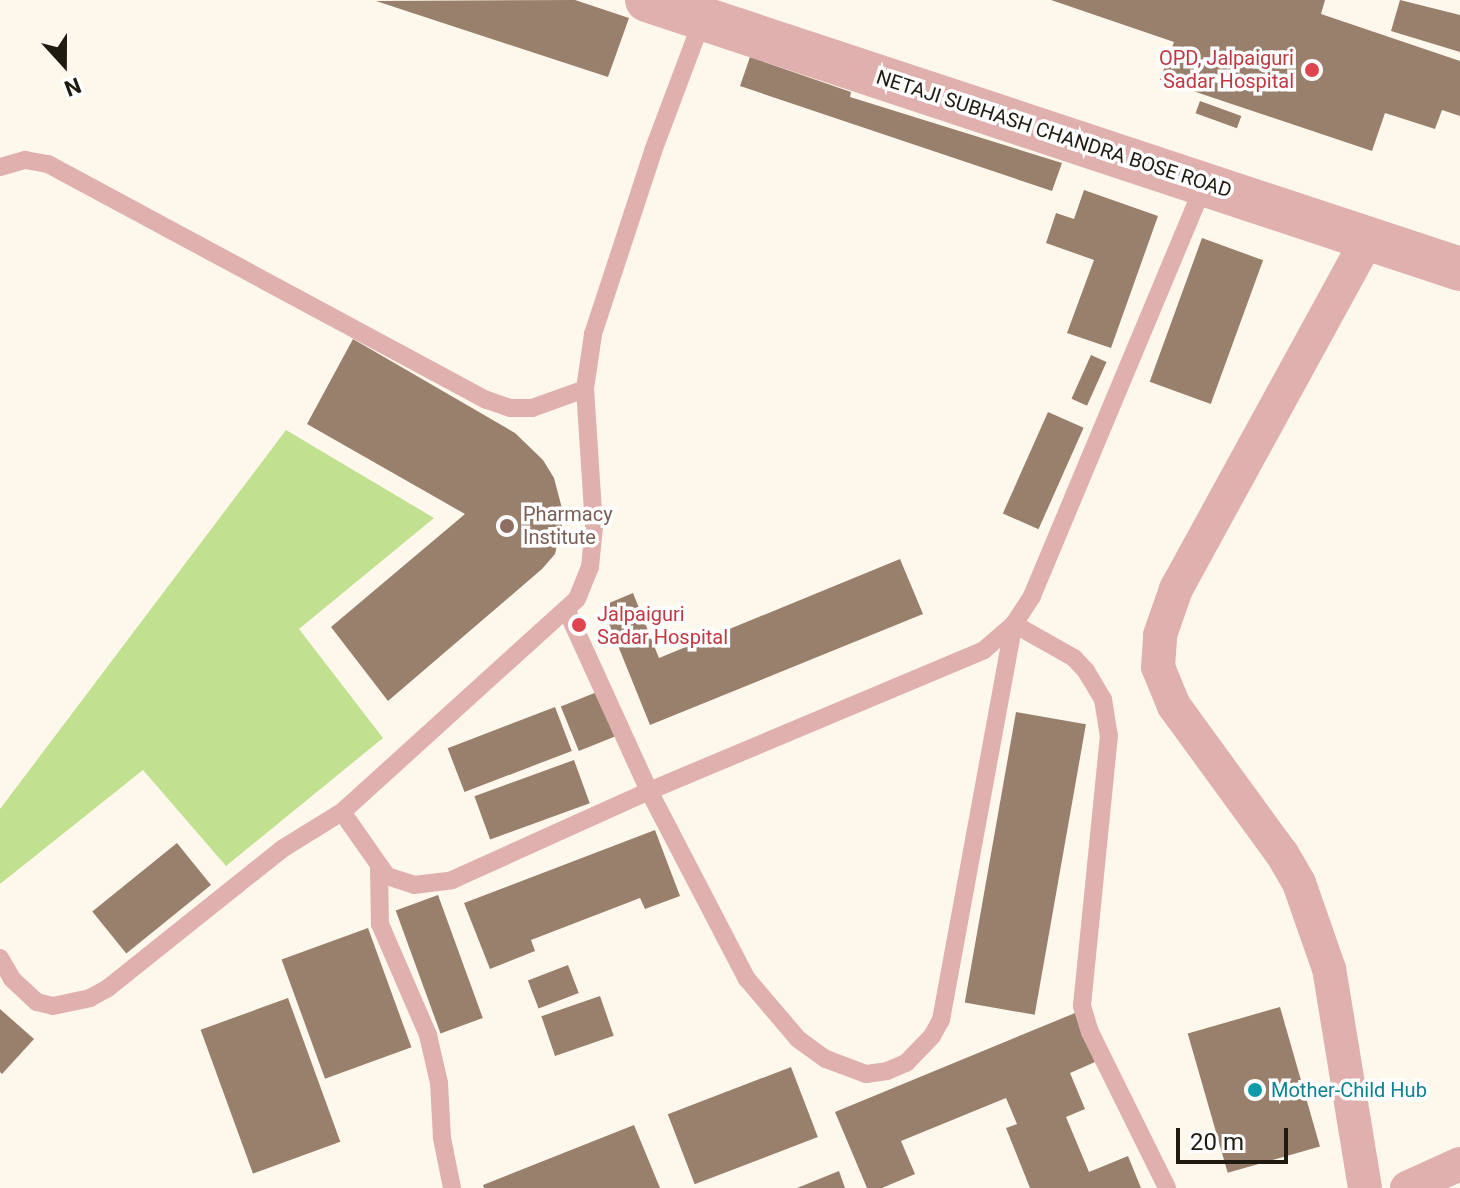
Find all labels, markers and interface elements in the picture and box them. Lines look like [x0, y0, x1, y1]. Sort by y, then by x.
north arrow [24, 24, 104, 104]
place label: OPD, Jalpaiguri Sadar Hospital [1159, 46, 1294, 93]
marker: OPD, Jalpaiguri Sadar Hospital [1301, 59, 1323, 81]
street label: NETAJI SUBHASH CHANDRA BOSE ROAD [873, 65, 1235, 203]
text: N [61, 72, 85, 101]
place label: Pharmacy Institute [523, 502, 613, 549]
marker: Pharmacy Institute [498, 517, 516, 535]
place label: Jalpaiguri Sadar Hospital [597, 602, 728, 649]
marker: Jalpaiguri Sadar Hospital [568, 614, 590, 636]
place label: Mother-Child Hub [1271, 1078, 1427, 1102]
marker: Mother-Child Hub [1246, 1081, 1264, 1099]
scale bar [1180, 1112, 1292, 1162]
text: 20 m [1190, 1128, 1244, 1156]

